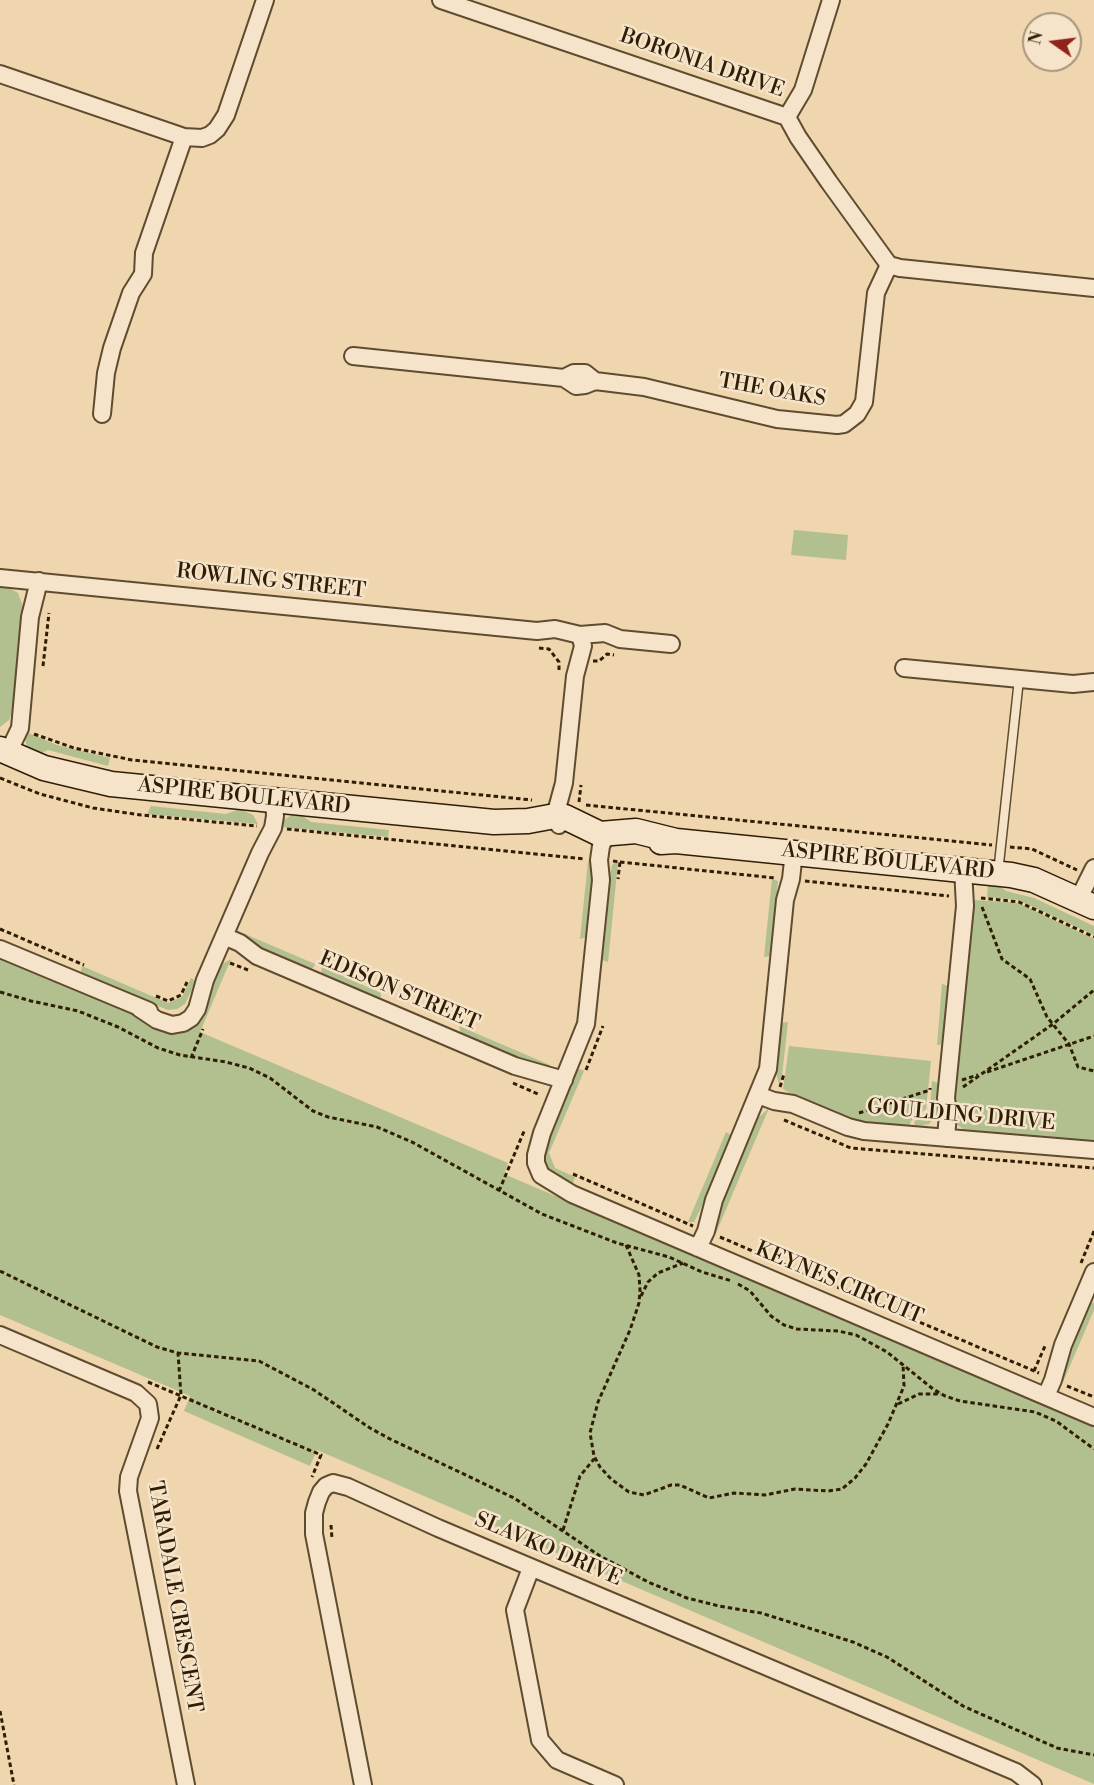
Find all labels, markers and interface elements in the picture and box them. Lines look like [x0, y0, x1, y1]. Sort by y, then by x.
north arrow [1022, 12, 1082, 72]
street label: BORONIA DRIVE [617, 24, 787, 104]
text: N [1025, 30, 1048, 47]
street label: THE OAKS [716, 369, 828, 413]
street label: ROWLING STREET [175, 560, 367, 604]
street label: ASPIRE BOULEVARD [136, 773, 352, 821]
street label: ASPIRE BOULEVARD [780, 838, 996, 886]
street label: EDISON STREET [315, 947, 483, 1037]
street label: GOULDING DRIVE [866, 1095, 1056, 1137]
street label: KEYNES CIRCUIT [751, 1237, 927, 1331]
street label: TARADALE CRESCENT [141, 1479, 207, 1715]
street label: SLAVKO DRIVE [471, 1508, 625, 1592]

